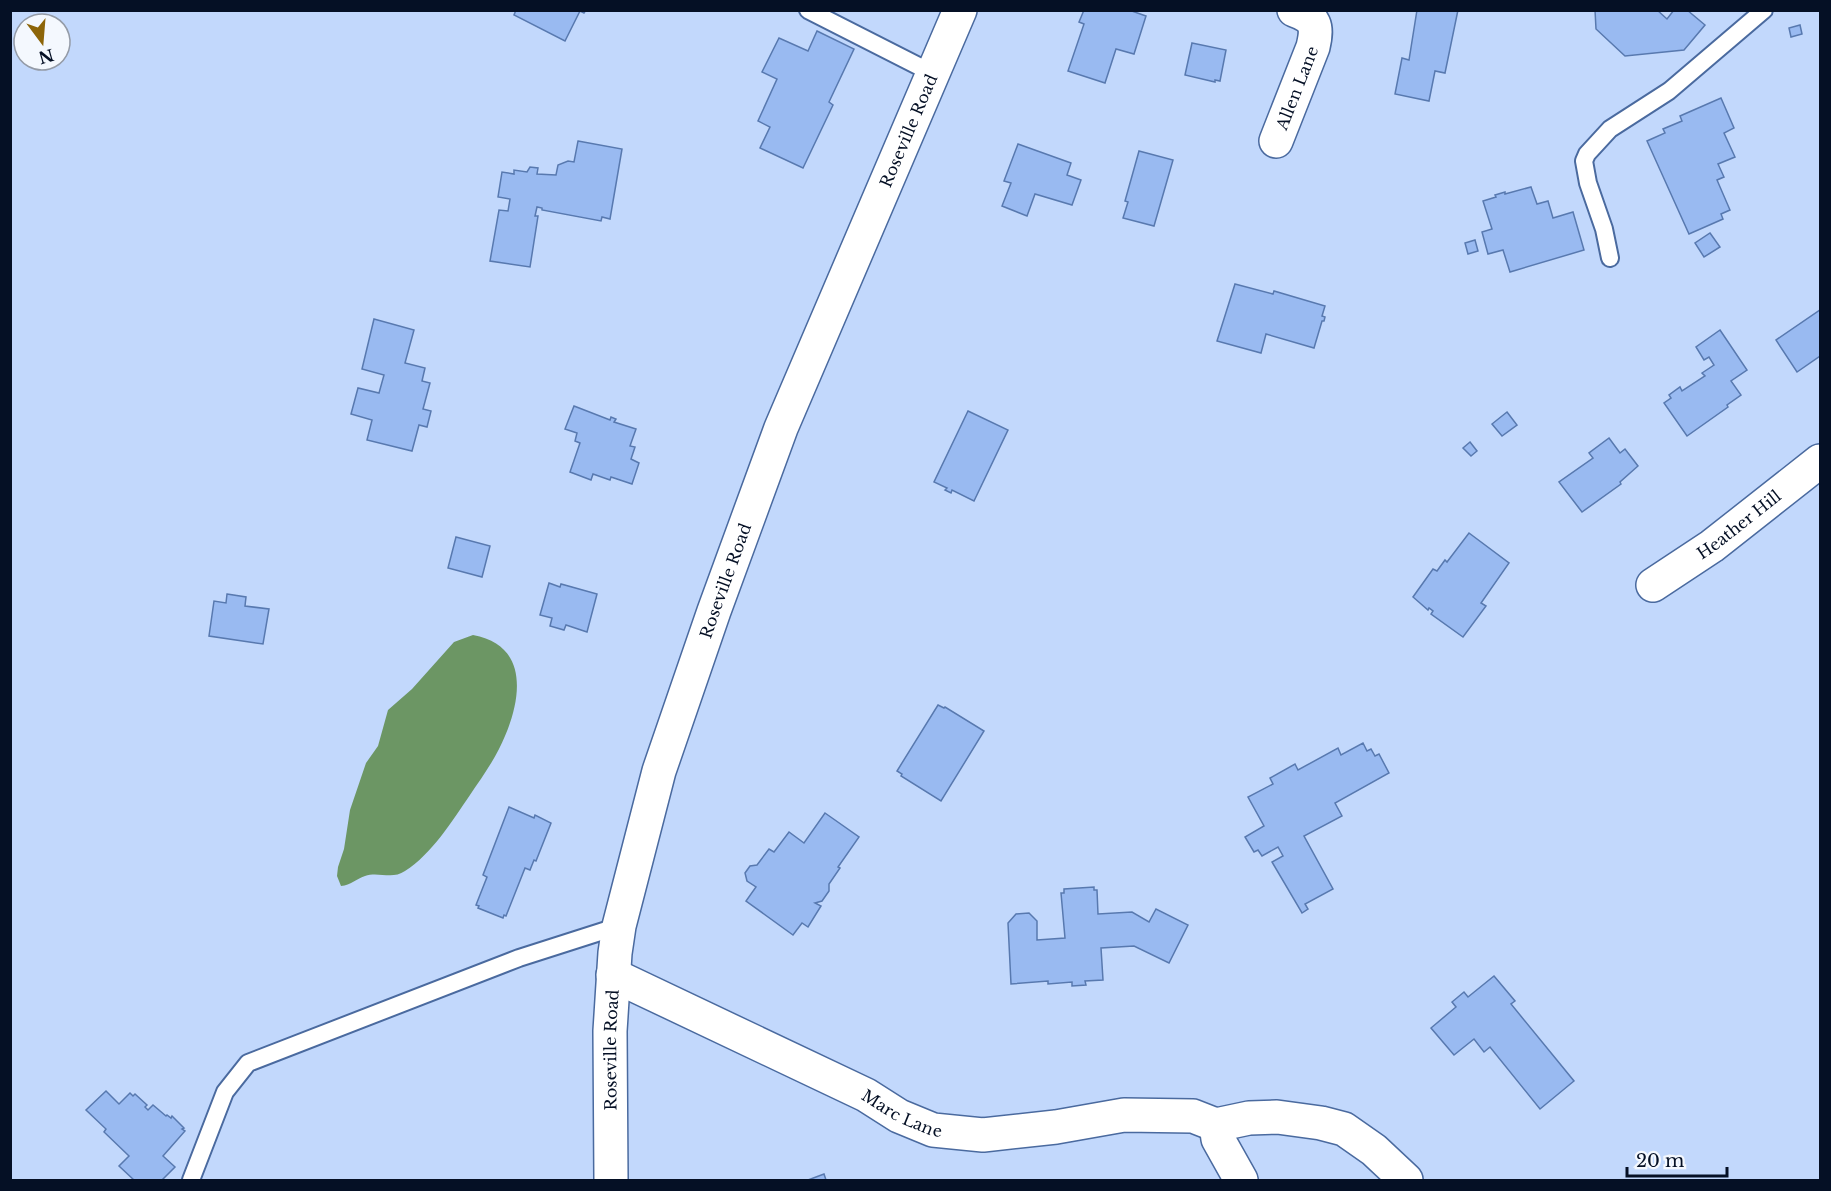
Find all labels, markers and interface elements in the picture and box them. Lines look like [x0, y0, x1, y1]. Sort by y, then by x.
north arrow [12, 12, 72, 72]
street label: Allen Lane [1271, 43, 1322, 134]
text: N [36, 45, 56, 68]
street label: Roseville Road [875, 71, 941, 190]
street label: Heather Hill [1693, 486, 1785, 563]
street label: Roseville Road [695, 520, 755, 641]
street label: Roseville Road [600, 989, 623, 1111]
street label: Marc Lane [858, 1085, 943, 1141]
scale bar [1627, 1140, 1728, 1178]
text: 20 m [1636, 1150, 1684, 1172]

